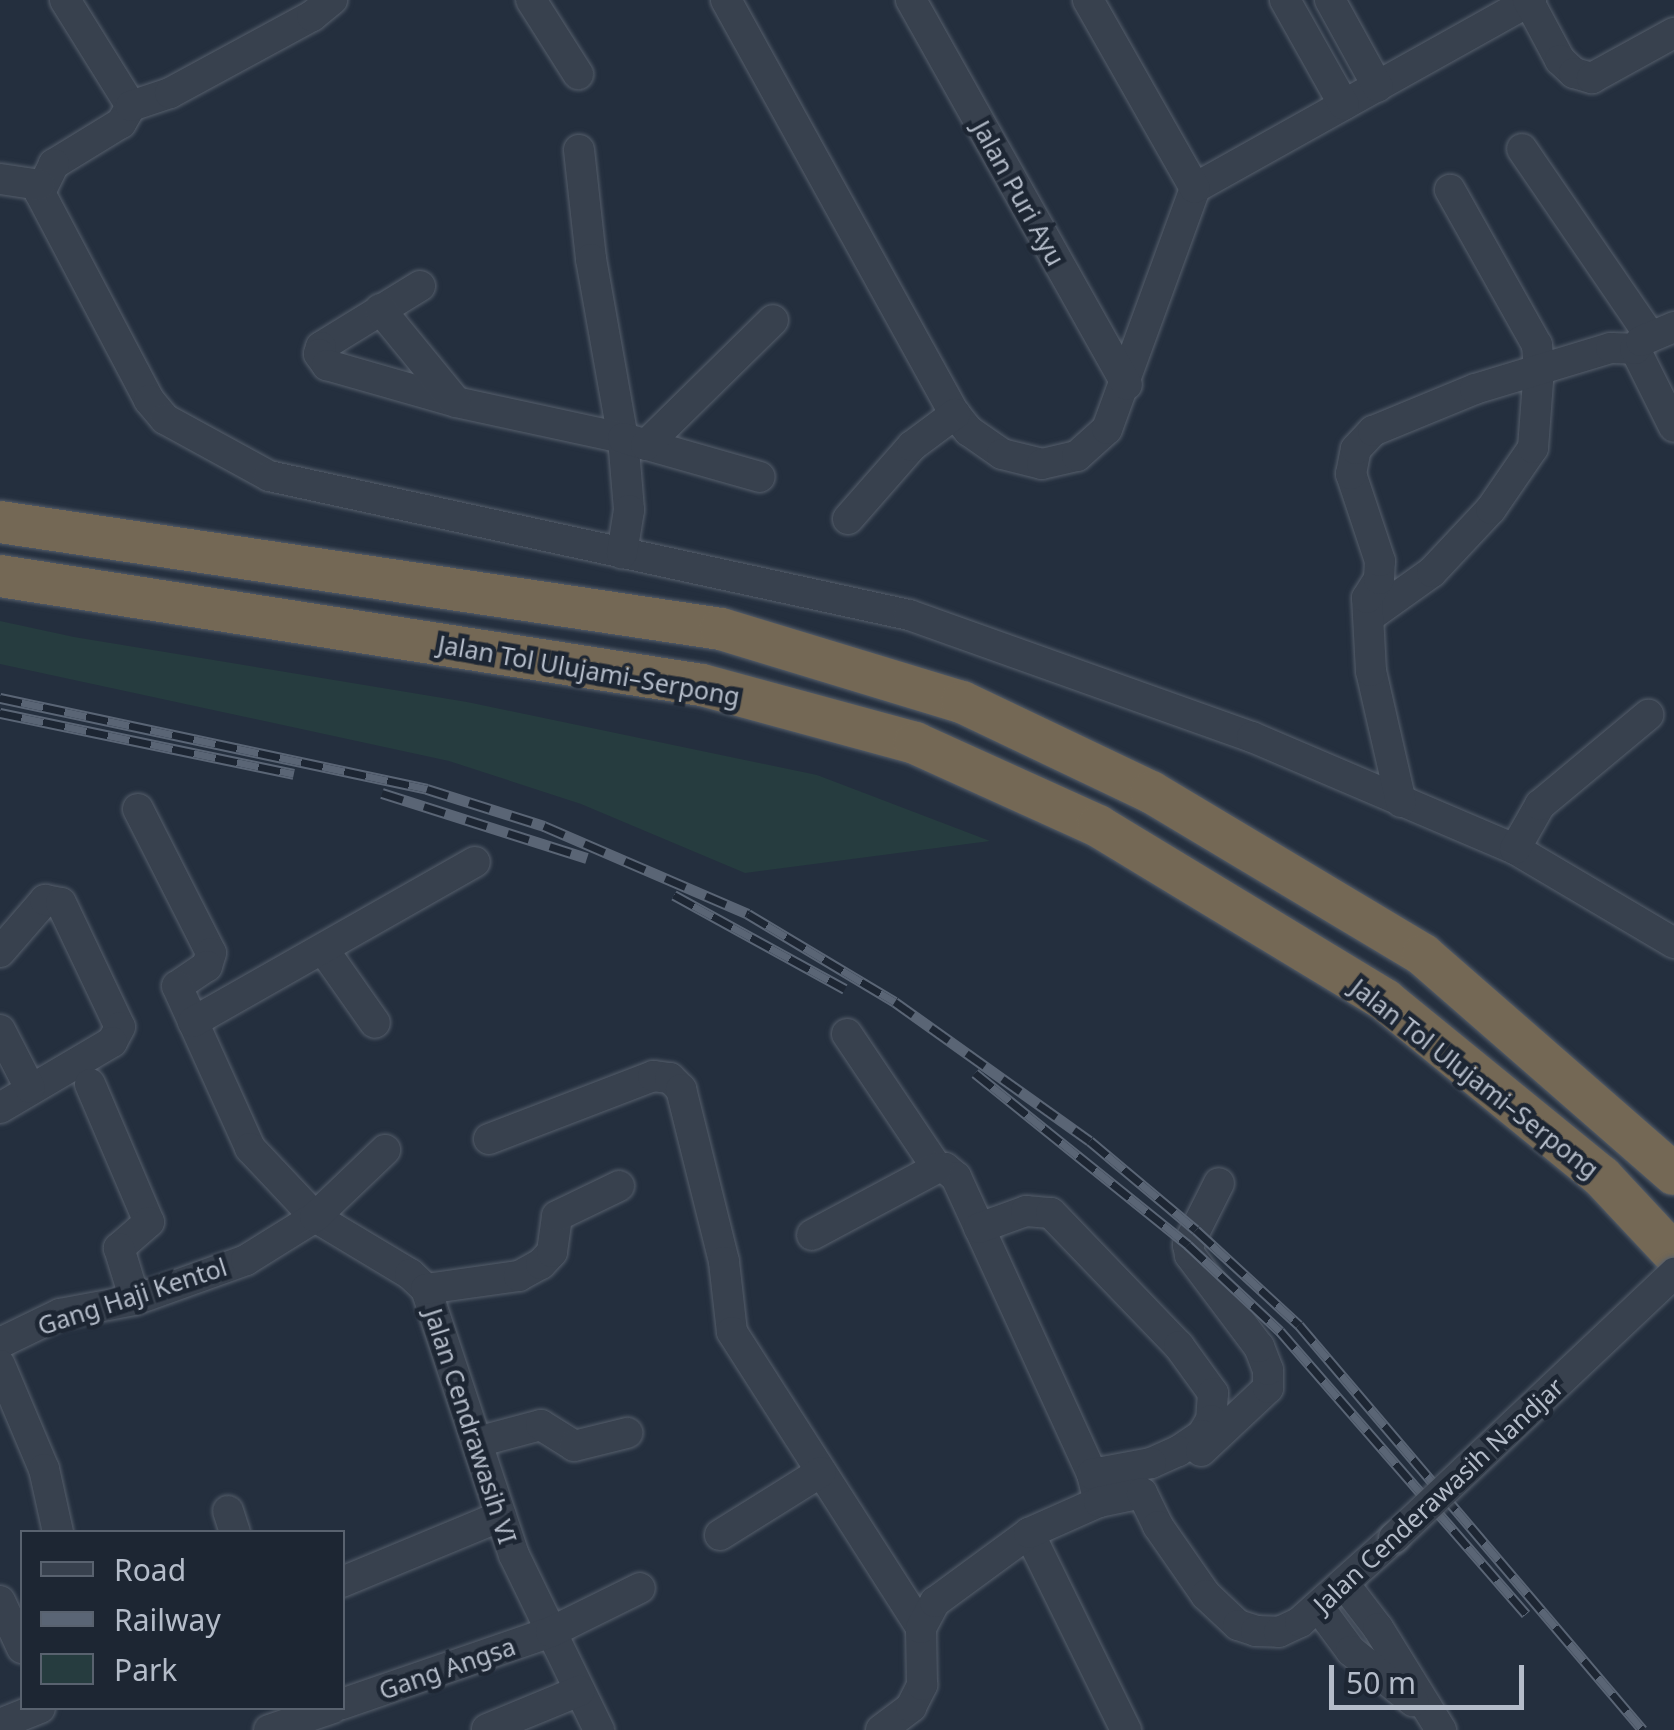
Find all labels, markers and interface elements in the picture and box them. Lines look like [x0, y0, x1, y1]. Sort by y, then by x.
street label: Jalan Puri Ayu [967, 115, 1071, 271]
street label: Jalan Tol Ulujami–Serpong [436, 629, 742, 711]
street label: Jalan Tol Ulujami–Serpong [1345, 972, 1605, 1184]
street label: Gang Haji Kentol [34, 1251, 230, 1341]
street label: Jalan Cendrawasih VI [419, 1305, 523, 1547]
street label: Jalan Cenderawasih Nandjar [1307, 1371, 1569, 1619]
legend [20, 1530, 345, 1710]
text: Road [114, 1549, 186, 1590]
text: Railway [114, 1599, 221, 1640]
street label: Gang Angsa [375, 1631, 519, 1705]
scale bar [1334, 1645, 1529, 1707]
text: Park [114, 1649, 177, 1690]
text: 50 m [1346, 1662, 1416, 1703]

